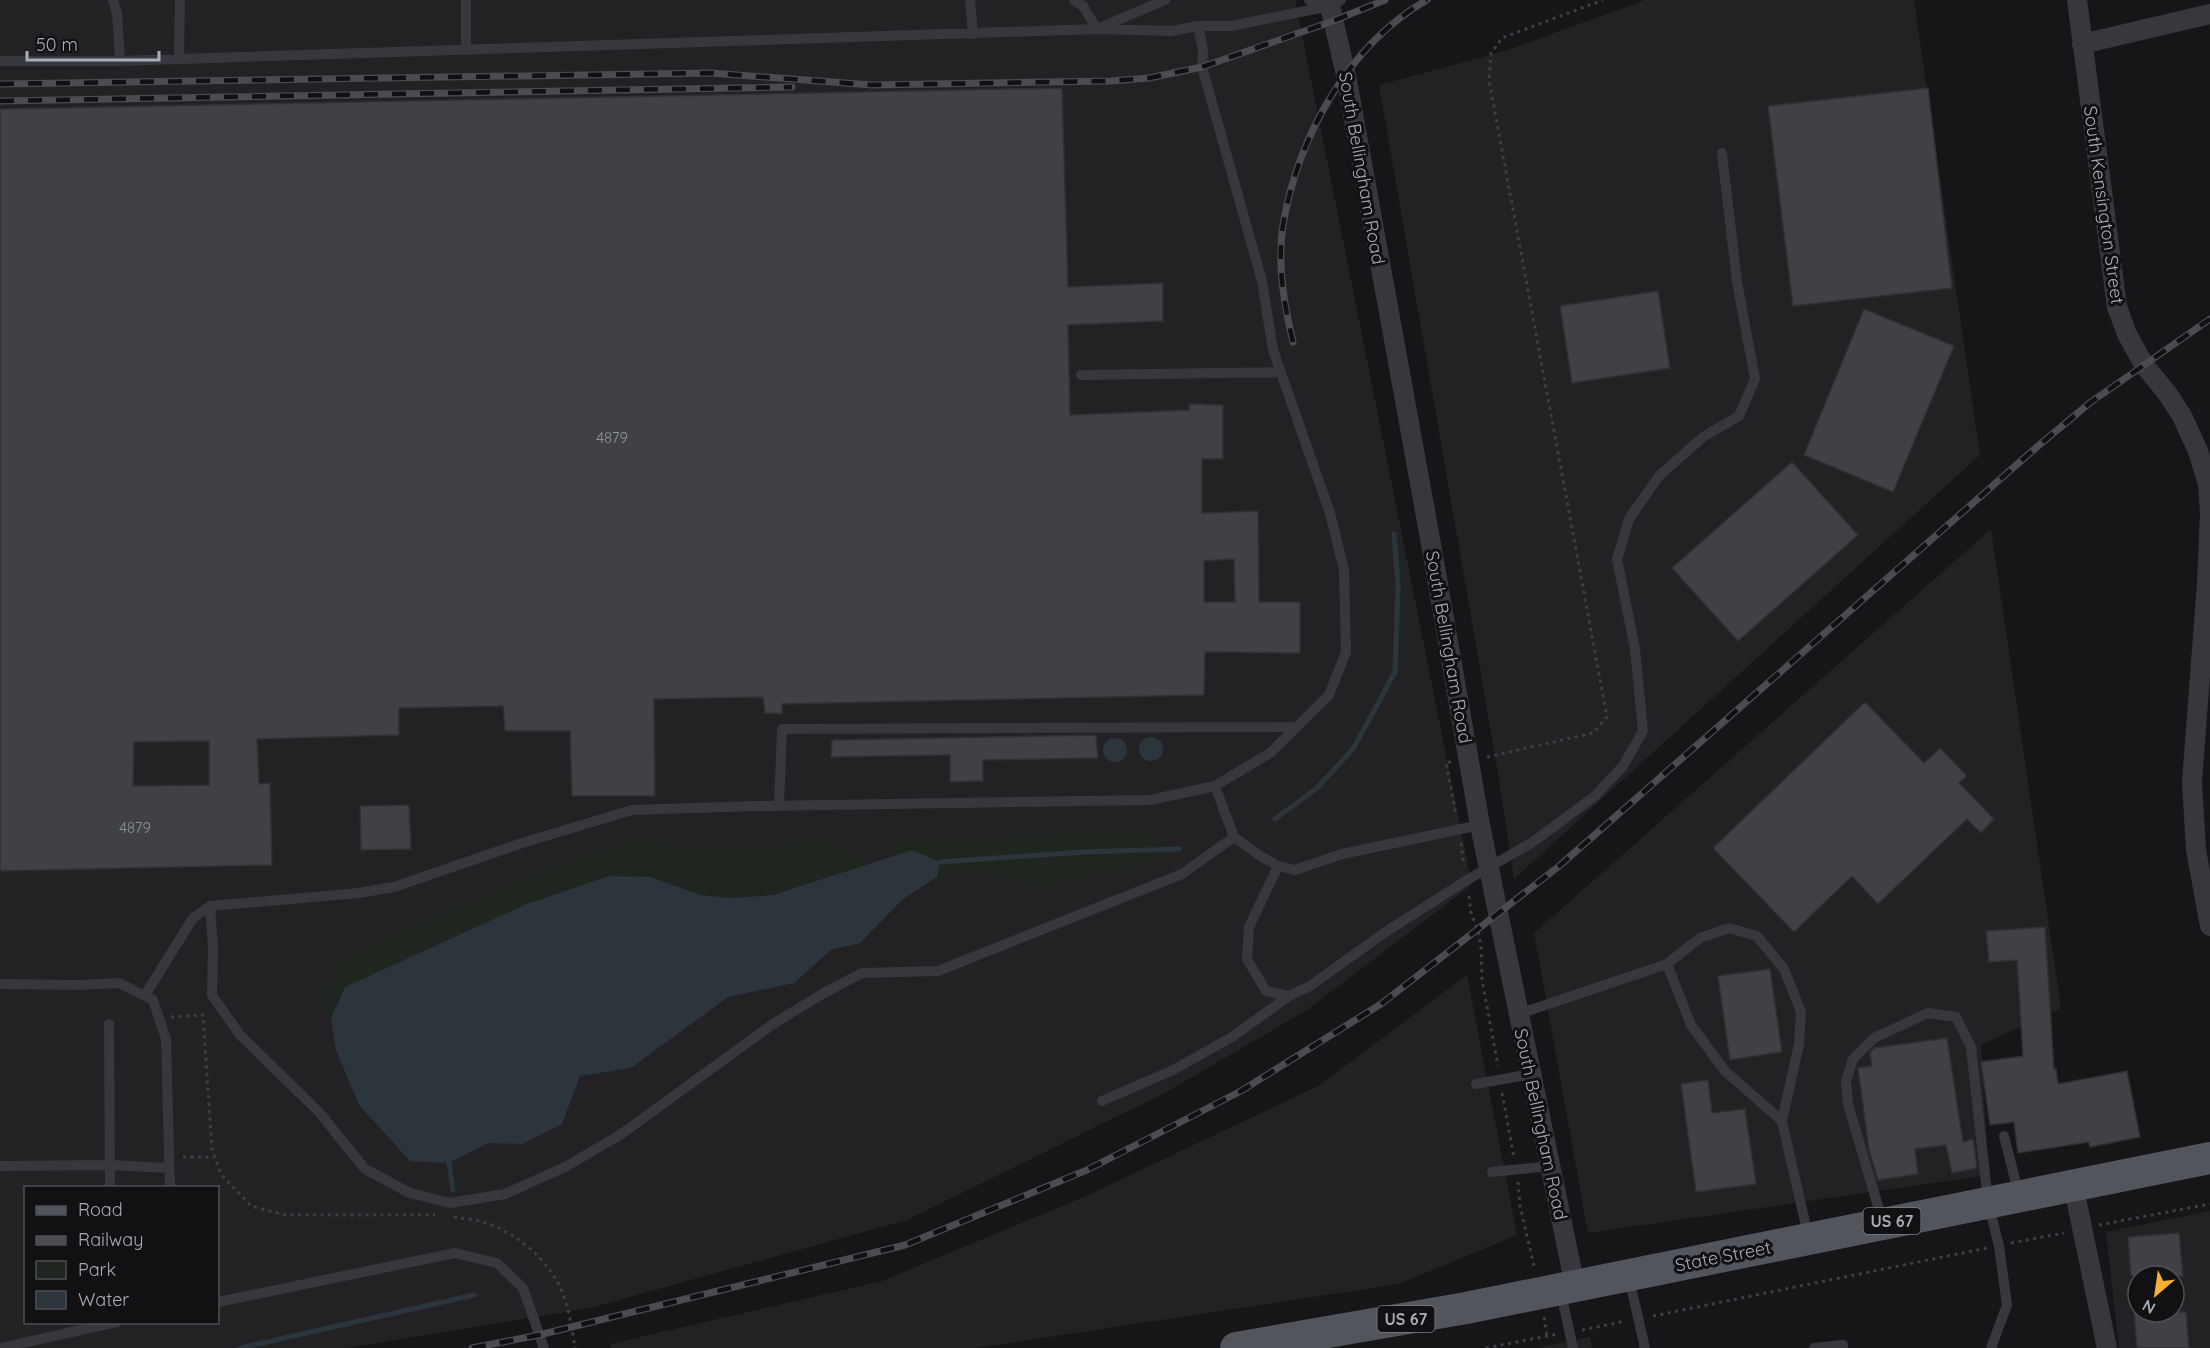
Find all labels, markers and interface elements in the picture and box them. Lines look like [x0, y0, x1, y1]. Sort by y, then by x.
scale bar [27, 24, 159, 62]
text: 50 m [36, 33, 78, 56]
street label: South Bellingham Road [1334, 70, 1390, 266]
street label: South Kensington Street [2079, 104, 2129, 306]
house number: 4879 [596, 428, 628, 447]
street label: South Bellingham Road [1421, 549, 1477, 745]
house number: 4879 [119, 818, 151, 837]
street label: South Bellingham Road [1509, 1026, 1573, 1222]
legend [24, 1186, 219, 1324]
text: Road [78, 1198, 123, 1221]
road number: US 67 [1864, 1208, 1920, 1234]
text: Railway [78, 1228, 144, 1251]
street label: State Street [1673, 1235, 1773, 1277]
text: Park [78, 1258, 116, 1281]
north arrow [2126, 1264, 2186, 1324]
text: Water [78, 1288, 129, 1311]
text: N [2139, 1296, 2159, 1319]
road number: US 67 [1378, 1306, 1434, 1332]

